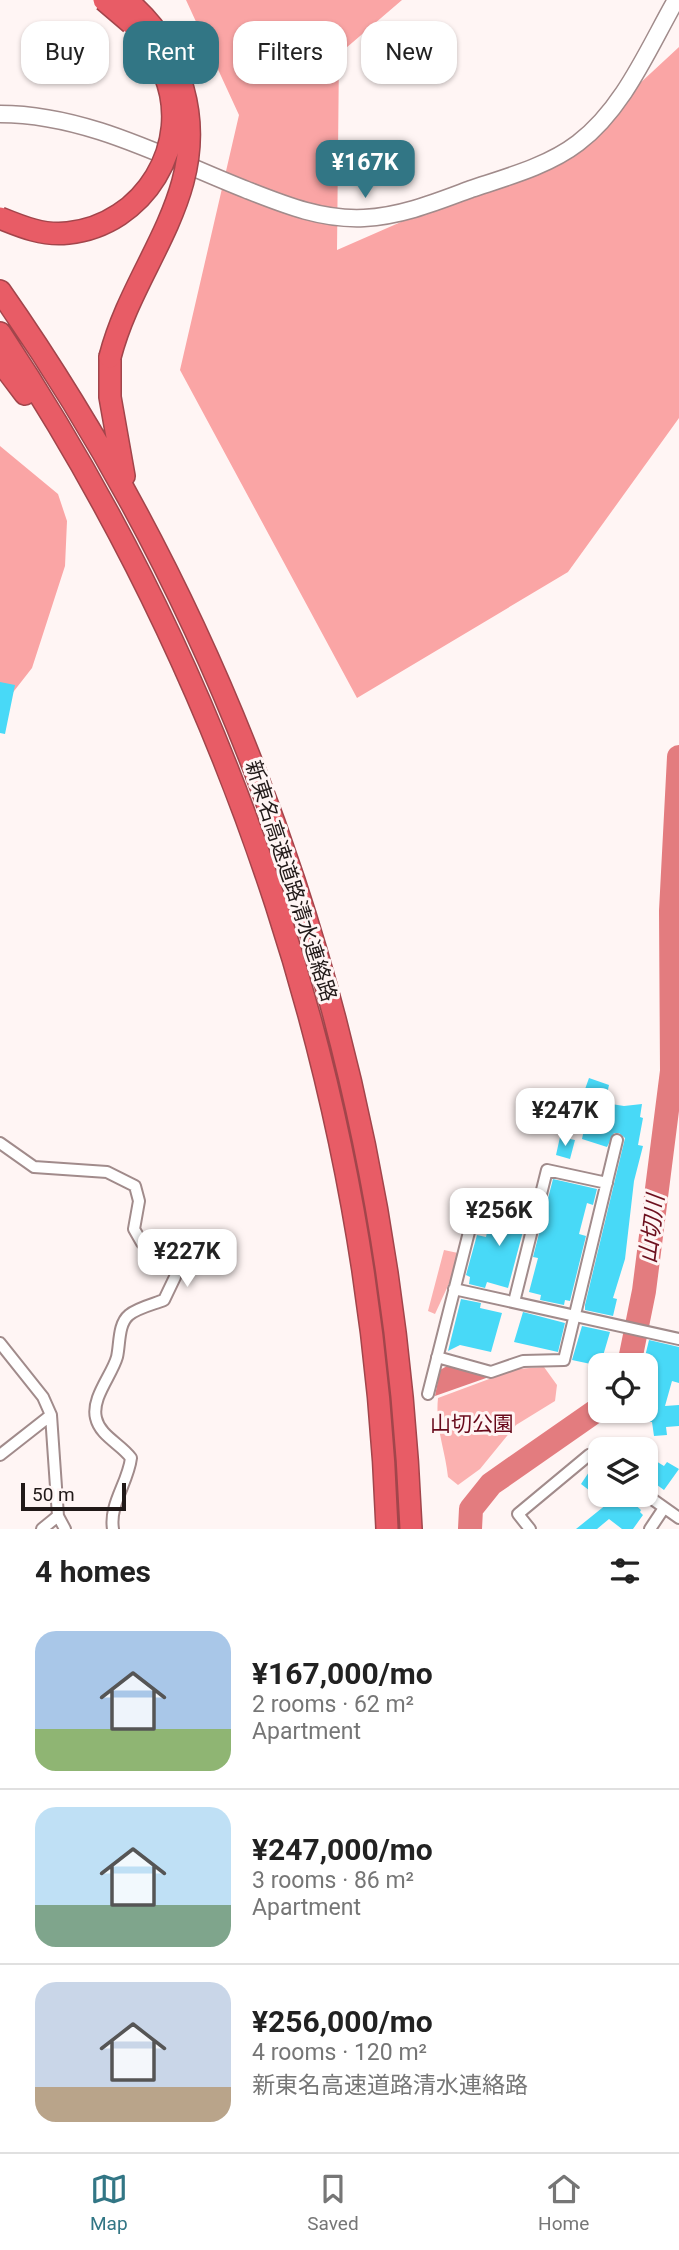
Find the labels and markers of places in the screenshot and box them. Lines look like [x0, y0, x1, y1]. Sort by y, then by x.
pin: ¥167K [316, 140, 414, 200]
pin: ¥247K [516, 1088, 614, 1148]
pin: ¥256K [450, 1188, 548, 1248]
pin: ¥227K [138, 1230, 236, 1289]

